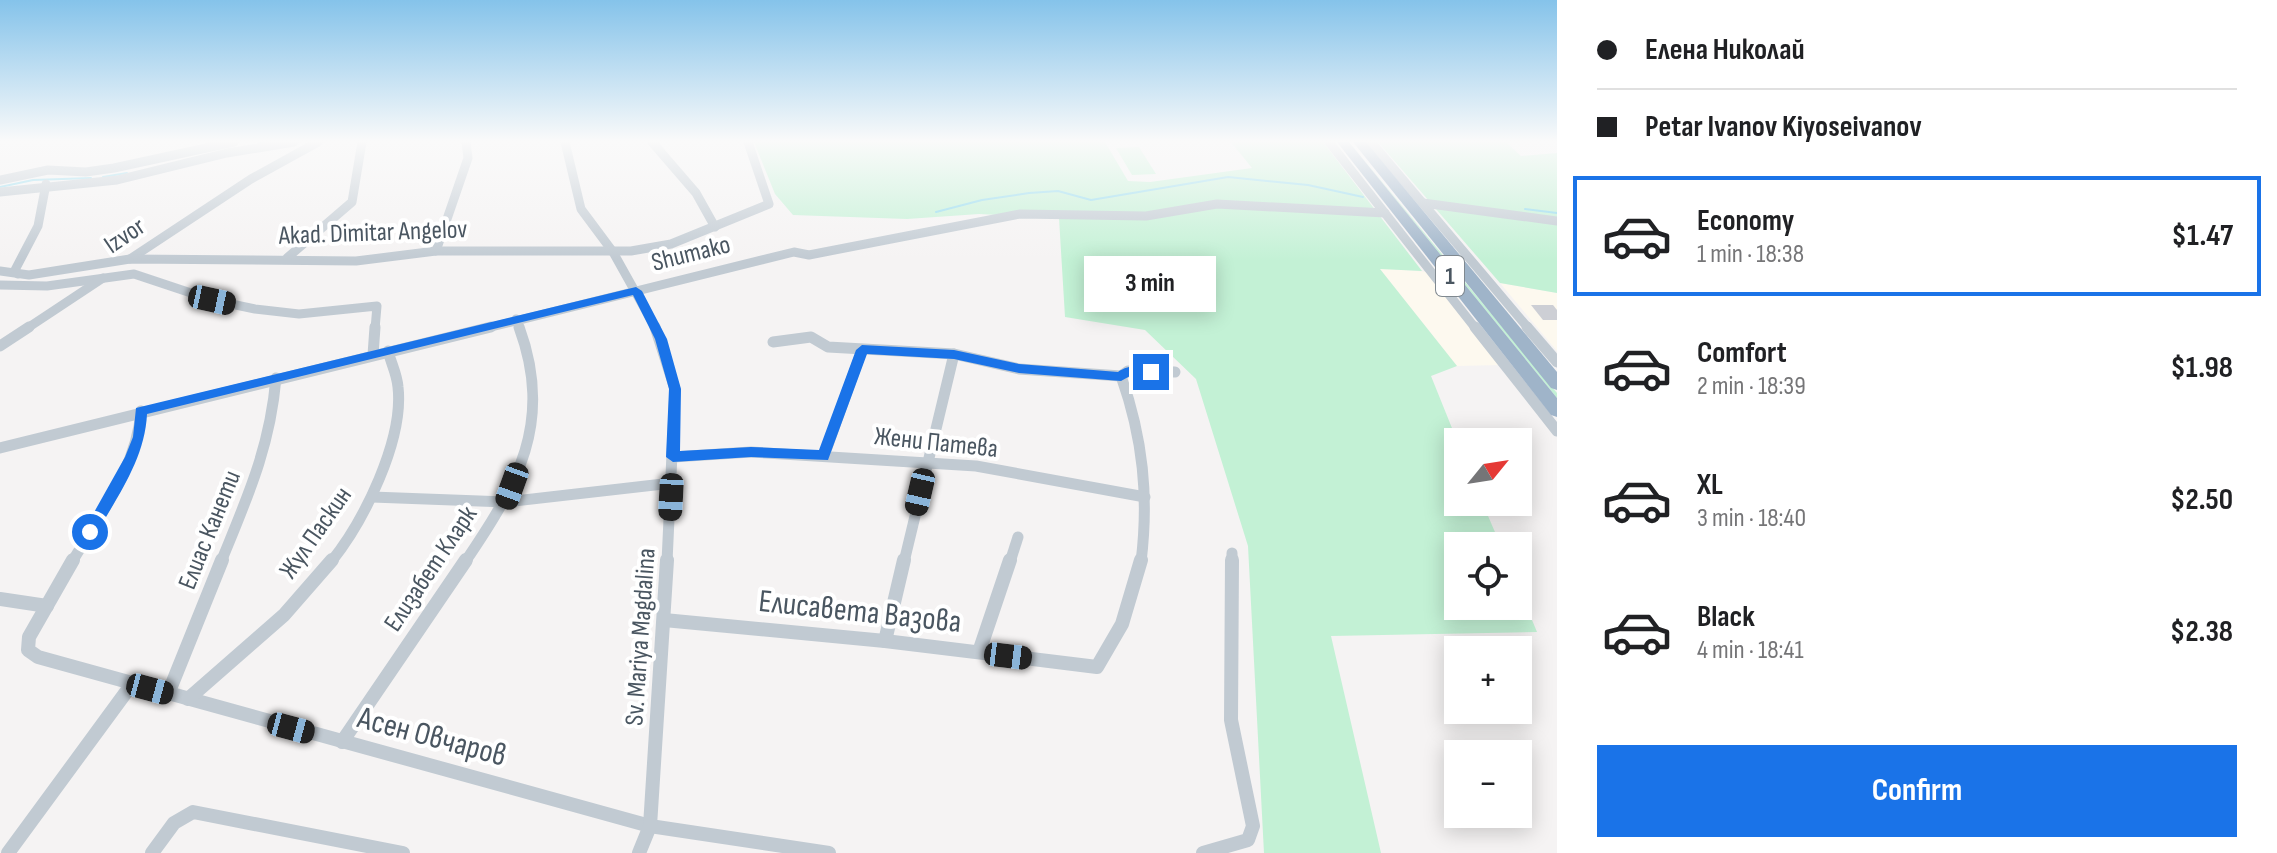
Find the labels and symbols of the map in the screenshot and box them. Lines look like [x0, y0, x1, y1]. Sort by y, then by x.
street label: Izvor [99, 211, 152, 261]
street label: Akad. Dimitar Angelov [277, 214, 468, 252]
street label: Shumako [648, 229, 734, 279]
callout: 3 min [1085, 256, 1217, 312]
road number: 1 [1436, 256, 1464, 296]
car [186, 283, 238, 317]
route end [1133, 354, 1169, 390]
street label: Жени Патева [873, 421, 999, 465]
north arrow [1444, 428, 1532, 516]
car [493, 459, 531, 513]
street label: Елиас Канети [172, 466, 248, 594]
car [903, 466, 937, 518]
car [658, 472, 684, 522]
street label: Жул Паскин [273, 481, 359, 585]
street label: Елизабет Кларк [378, 500, 484, 637]
route start [72, 514, 108, 550]
street label: Sv. Mariya Magdalina [619, 547, 663, 727]
street label: Елисавета Вазова [757, 582, 963, 642]
car [983, 641, 1033, 671]
car [124, 671, 176, 707]
street label: Асен Овчаров [352, 698, 511, 776]
car [265, 710, 317, 746]

